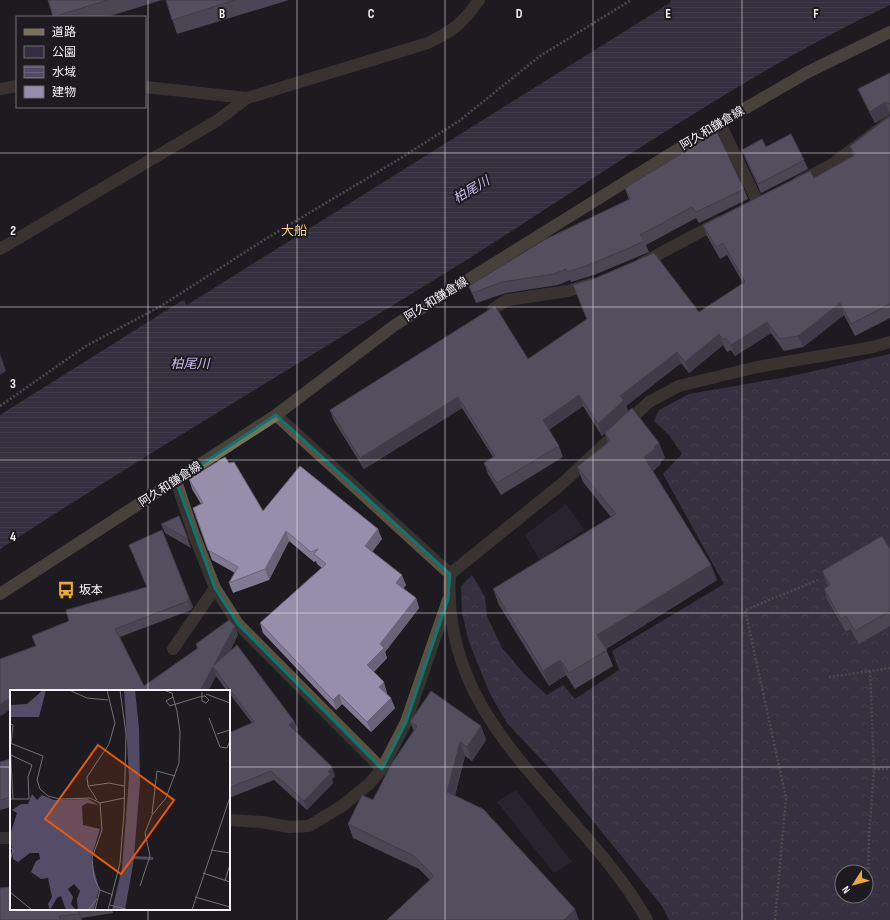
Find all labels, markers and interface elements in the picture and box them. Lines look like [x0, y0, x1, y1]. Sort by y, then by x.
text: B [219, 6, 225, 22]
text: C [368, 6, 375, 22]
text: D [516, 6, 523, 22]
text: E [665, 6, 671, 22]
text: F [813, 6, 819, 22]
legend [16, 16, 146, 108]
text: 道路 [52, 25, 76, 40]
text: 公園 [52, 45, 76, 60]
text: 水域 [52, 65, 76, 80]
text: 建物 [52, 85, 76, 100]
street label: 阿久和鎌倉線 [678, 103, 747, 153]
water label: 柏尾川 [451, 172, 494, 207]
text: 2 [10, 223, 16, 239]
district label: 大船 [281, 223, 307, 239]
street label: 阿久和鎌倉線 [402, 274, 471, 325]
water label: 柏尾川 [170, 356, 211, 372]
text: 3 [10, 376, 16, 392]
street label: 阿久和鎌倉線 [136, 459, 205, 510]
text: 4 [10, 529, 16, 545]
bus stop icon: 坂本 [56, 580, 76, 600]
place label: 坂本 [79, 583, 103, 598]
inset map [10, 690, 230, 910]
north arrow [834, 864, 874, 904]
text: N [839, 883, 853, 896]

